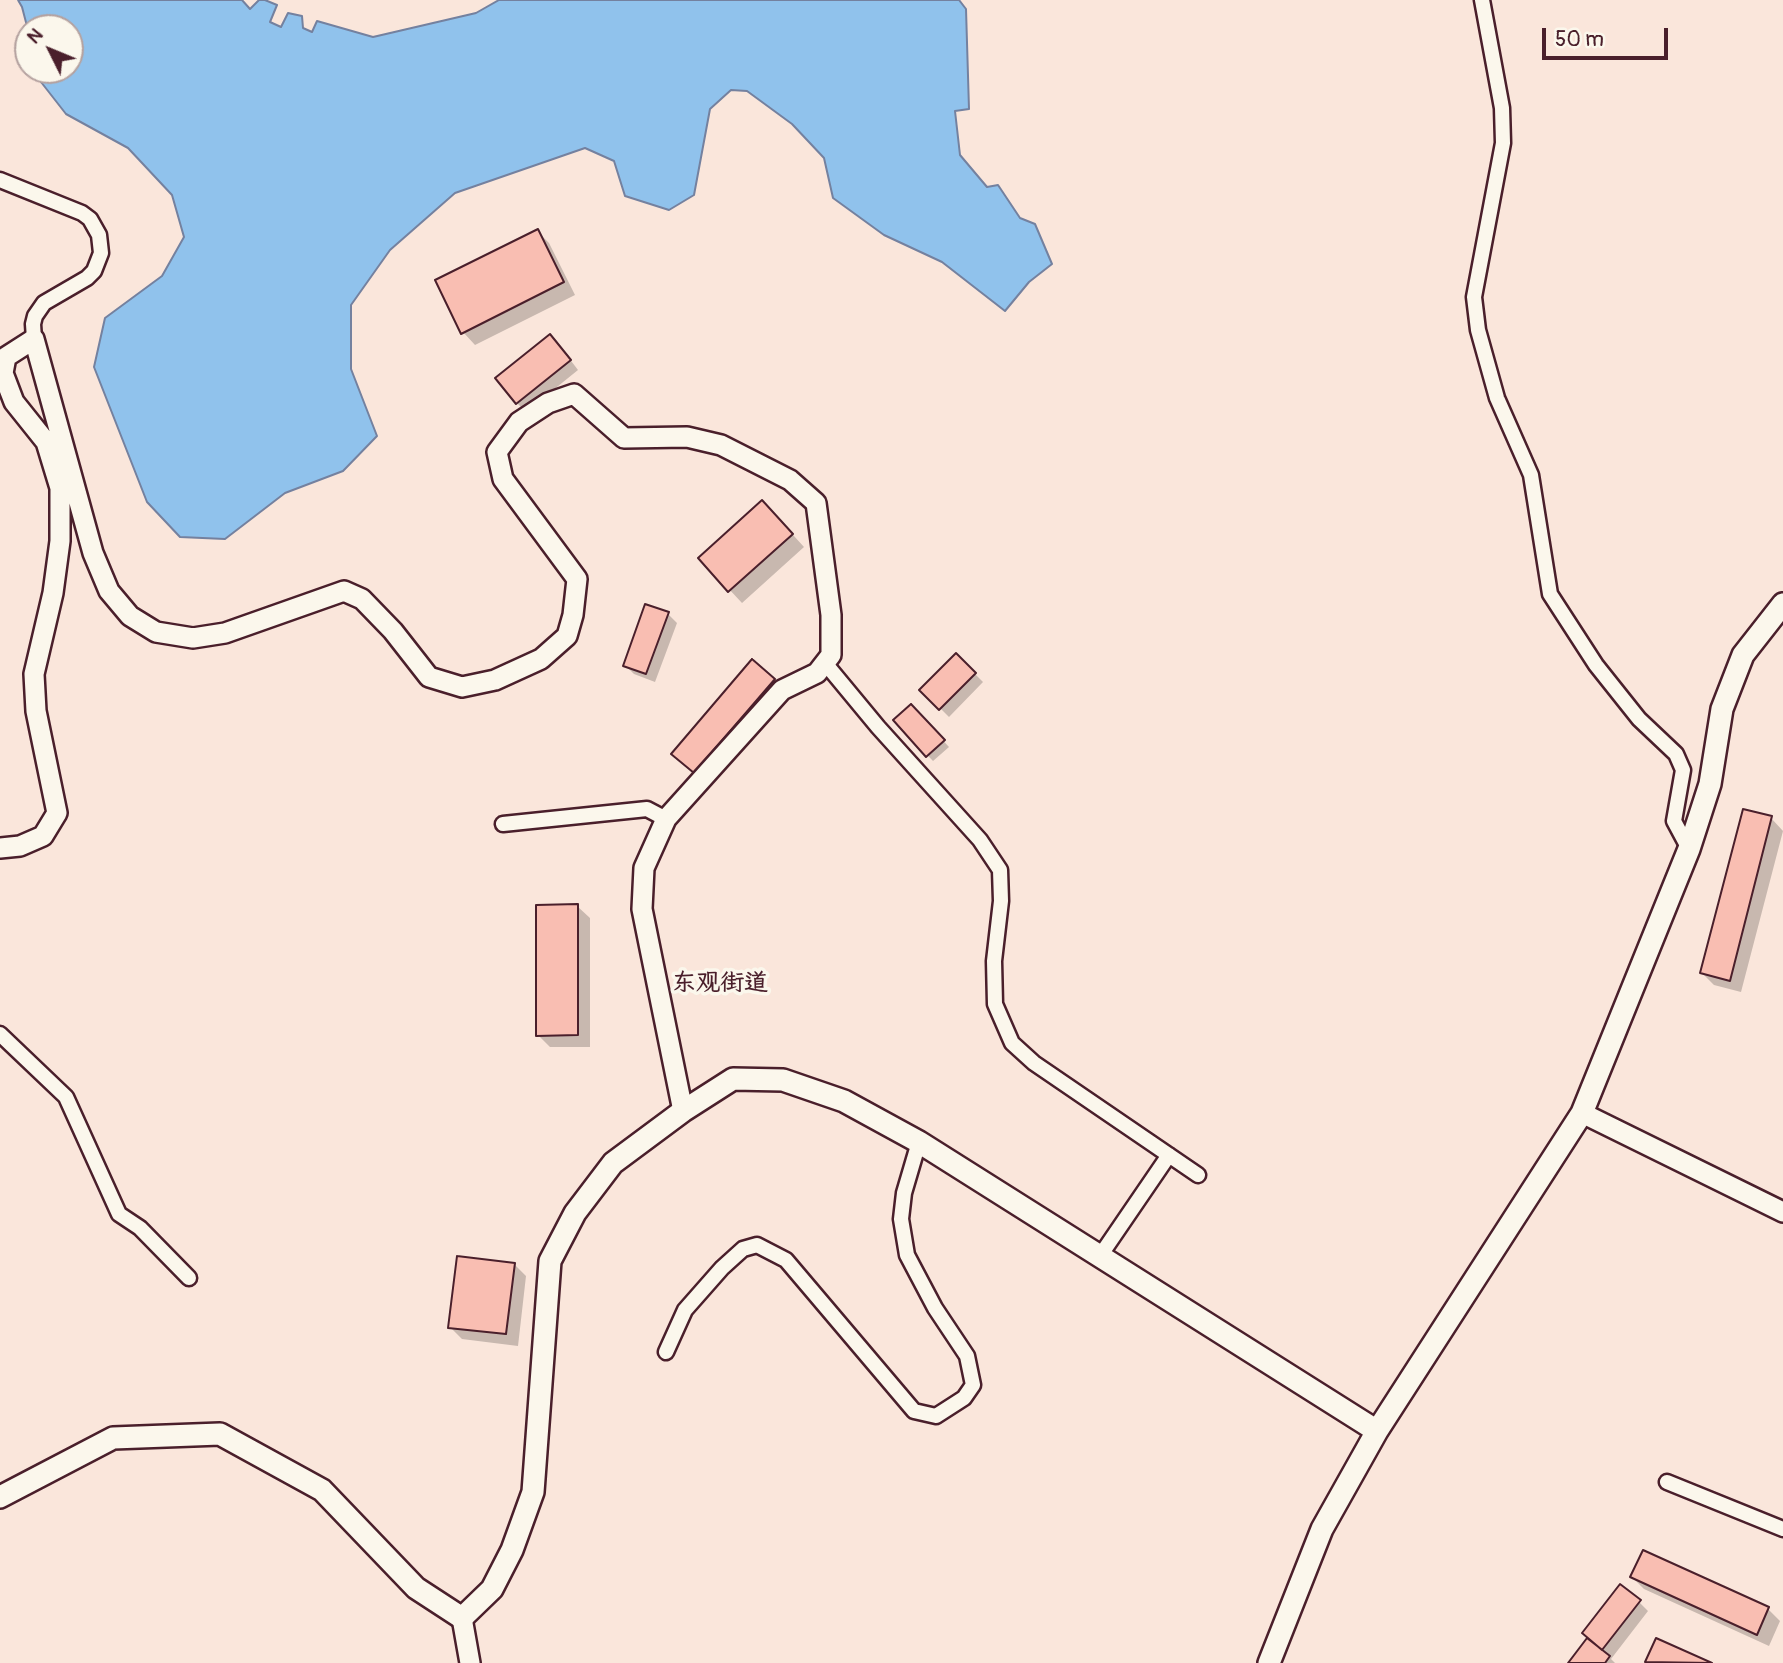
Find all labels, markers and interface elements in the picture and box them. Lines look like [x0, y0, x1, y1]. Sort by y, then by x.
north arrow [14, 14, 84, 84]
scale bar [1545, 14, 1671, 58]
text: N [22, 23, 48, 49]
text: 50 m [1555, 26, 1604, 53]
district label: 东观街道 [672, 970, 768, 998]

